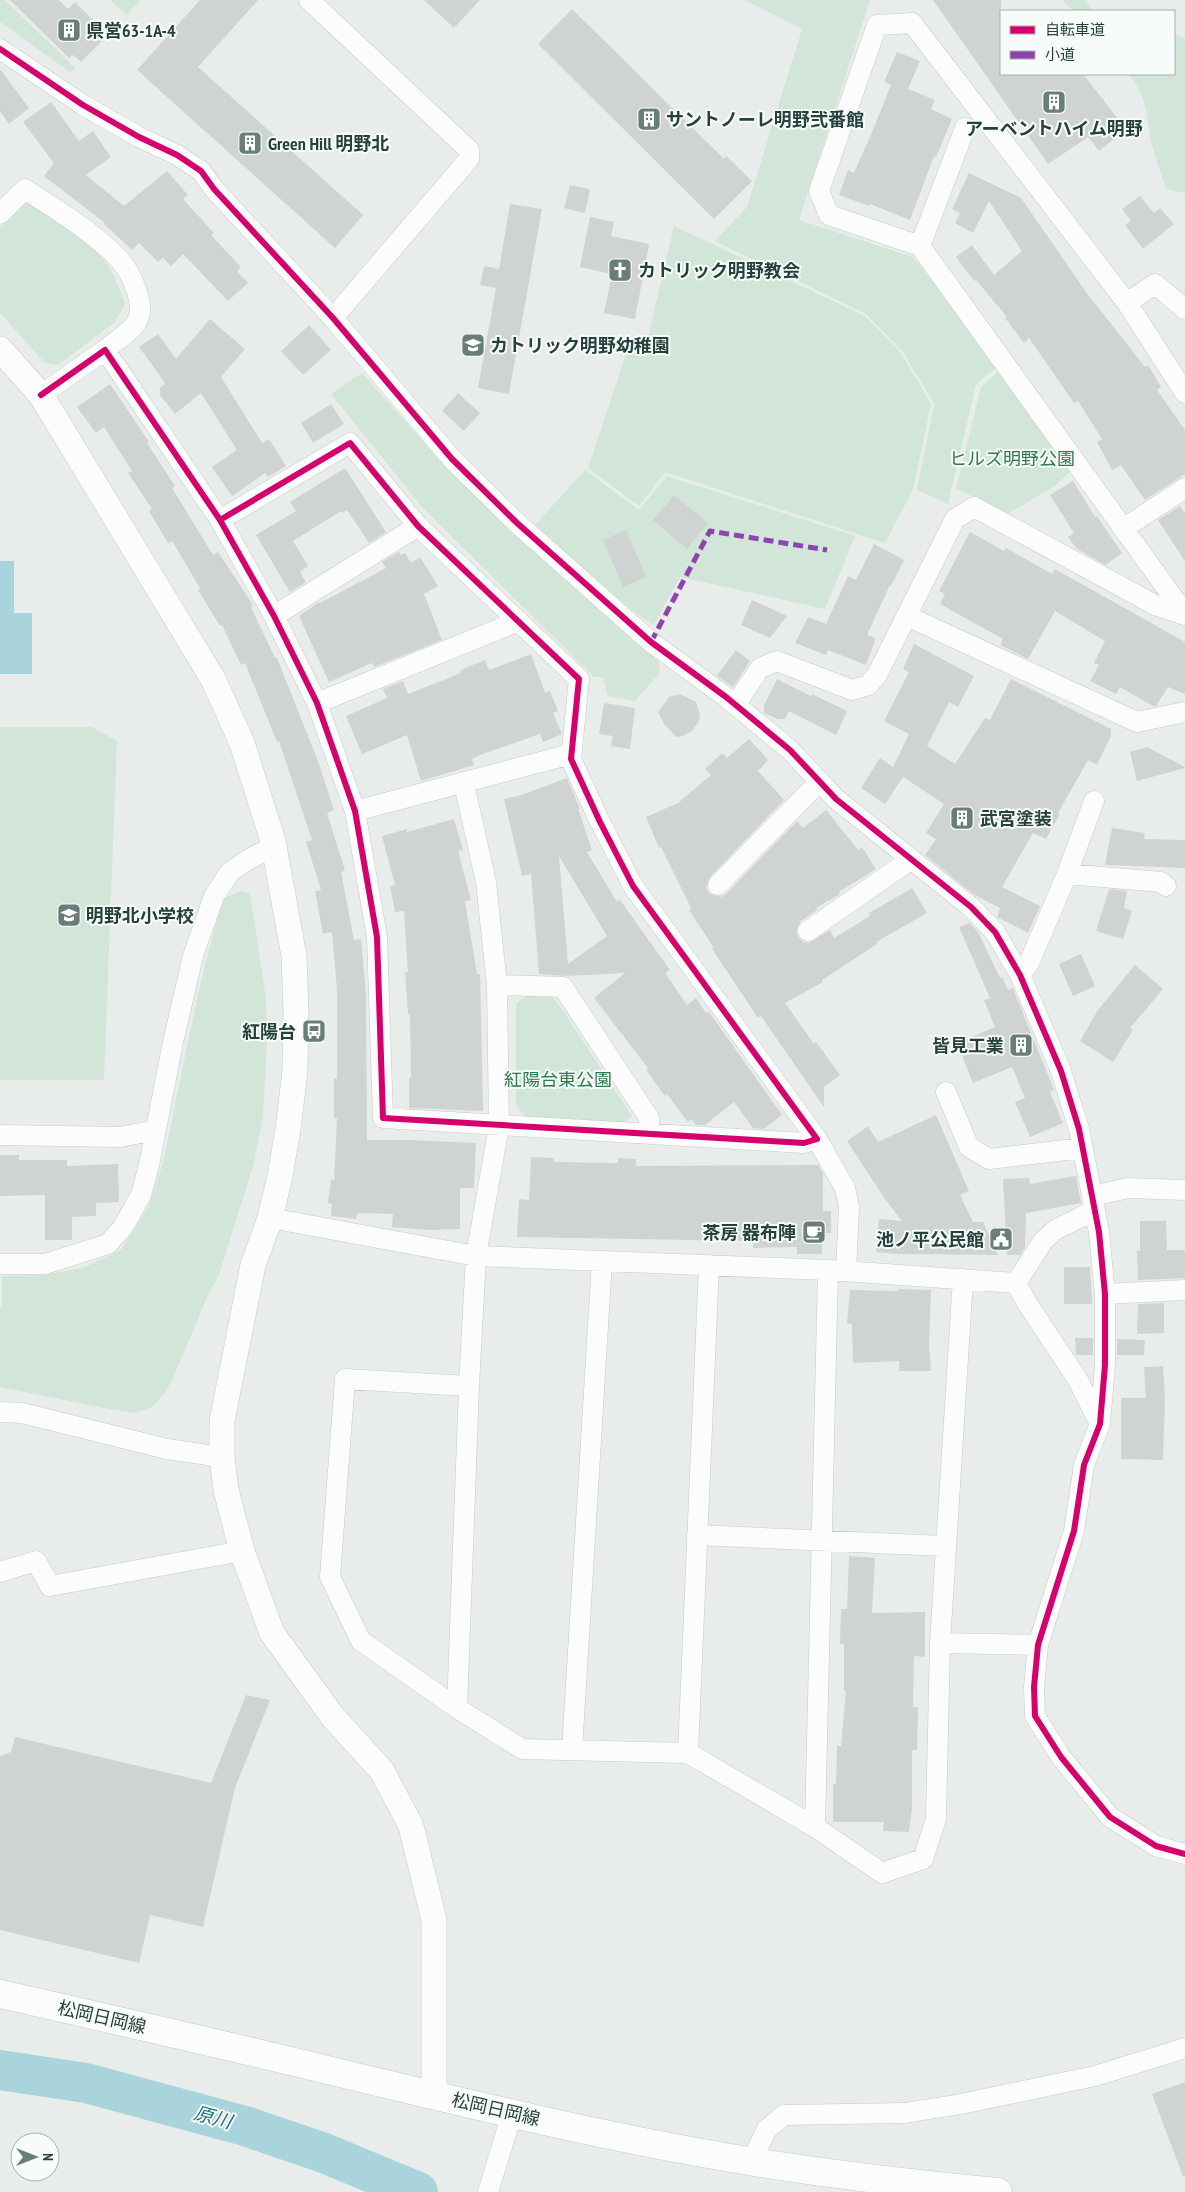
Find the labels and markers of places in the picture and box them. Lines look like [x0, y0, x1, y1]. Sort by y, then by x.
building icon: 県営63-1A-4 [56, 17, 82, 43]
place label: 県営63-1A-4 [86, 19, 176, 42]
building icon: アーベントハイム明野 [1041, 89, 1067, 115]
building icon: サントノーレ明野弐番館 [636, 106, 662, 132]
place label: サントノーレ明野弐番館 [666, 108, 864, 131]
place label: アーベントハイム明野 [965, 117, 1143, 140]
building icon: Green Hill 明野北 [237, 130, 263, 156]
place label: Green Hill 明野北 [268, 132, 390, 155]
church icon: カトリック明野教会 [607, 257, 633, 283]
place label: カトリック明野教会 [638, 259, 800, 282]
school or university icon: カトリック明野幼稚園 [460, 332, 486, 358]
place label: カトリック明野幼稚園 [490, 334, 670, 357]
building icon: 武宮塗装 [949, 805, 975, 831]
place label: 武宮塗装 [980, 807, 1052, 830]
school or university icon: 明野北小学校 [56, 902, 82, 928]
place label: 明野北小学校 [86, 904, 194, 927]
bus stop icon: 紅陽台 [301, 1018, 327, 1044]
place label: 紅陽台 [242, 1020, 296, 1043]
building icon: 皆見工業 [1008, 1032, 1034, 1058]
place label: 皆見工業 [932, 1034, 1004, 1057]
cafe icon: 茶房 器布陣 [801, 1219, 827, 1245]
place label: 茶房 器布陣 [702, 1221, 796, 1244]
public building icon: 池ノ平公民館 [988, 1226, 1014, 1252]
place label: 池ノ平公民館 [876, 1228, 984, 1251]

